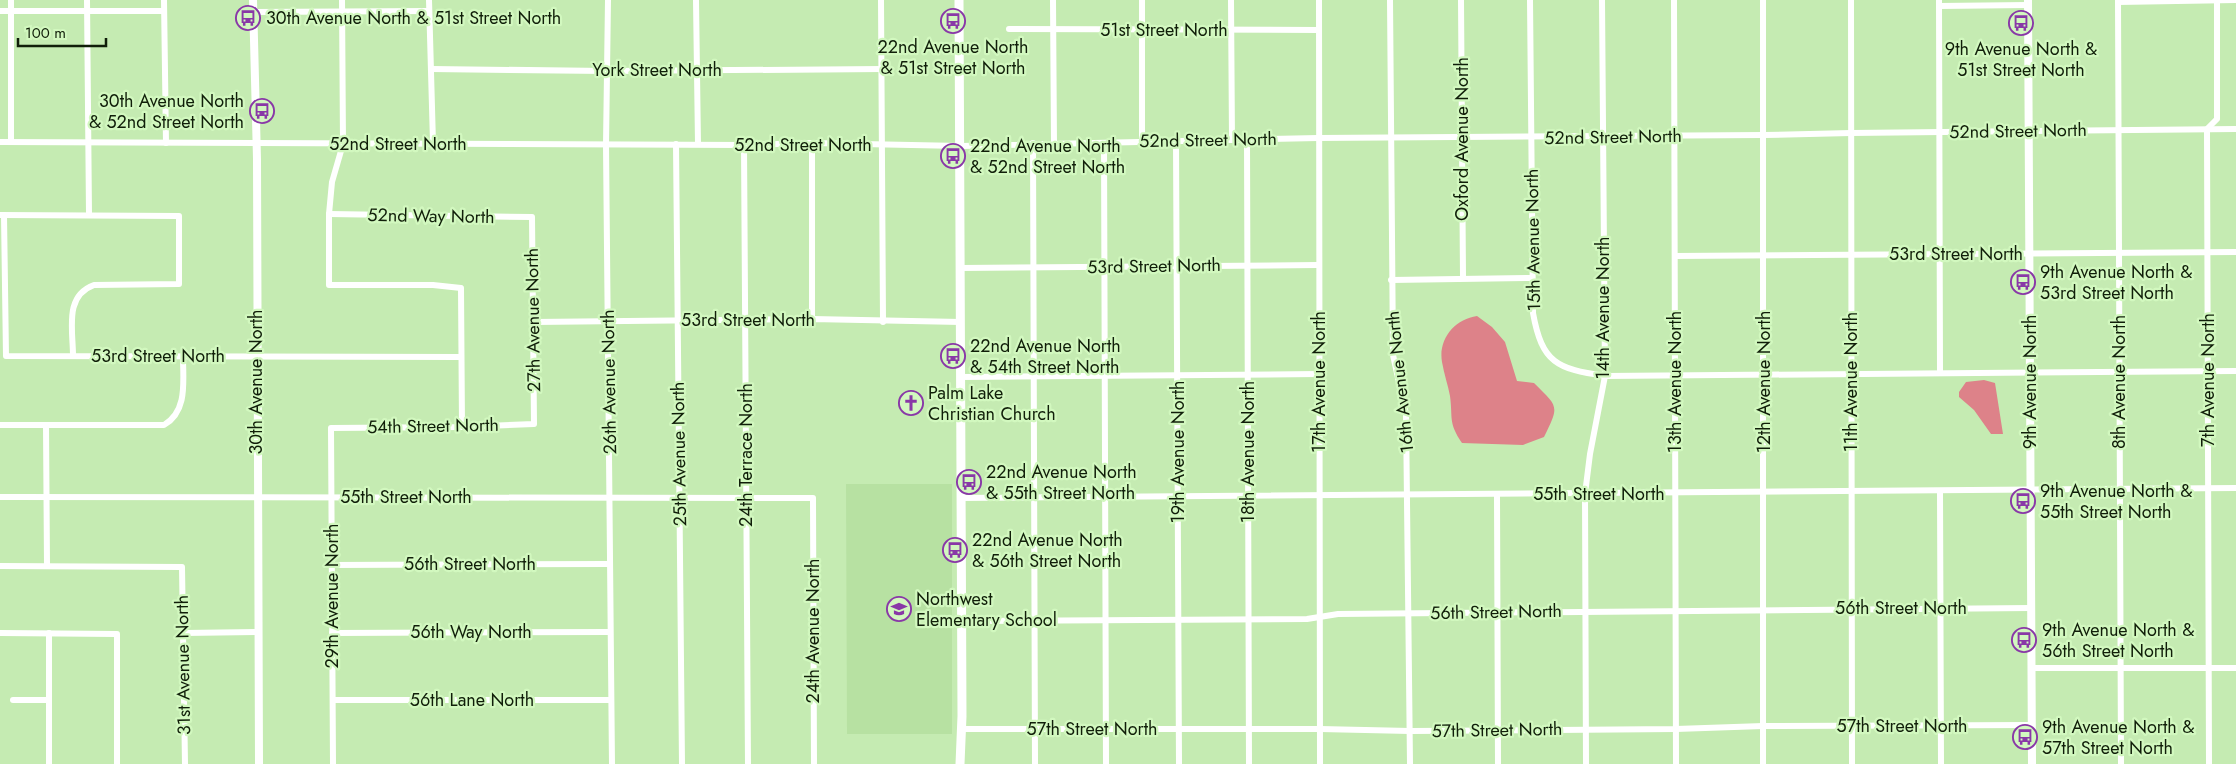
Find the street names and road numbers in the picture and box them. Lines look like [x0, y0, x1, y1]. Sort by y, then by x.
street label: 51st Street North [1100, 17, 1228, 43]
street label: York Street North [592, 57, 722, 83]
street label: Oxford Avenue North [1449, 57, 1475, 221]
street label: 52nd Street North [1949, 117, 2087, 145]
street label: 52nd Street North [1544, 123, 1682, 151]
street label: 52nd Street North [1139, 126, 1277, 154]
street label: 52nd Street North [329, 131, 467, 157]
street label: 52nd Street North [734, 132, 872, 158]
street label: 15th Avenue North [1519, 168, 1547, 312]
street label: 52nd Way North [367, 202, 495, 230]
street label: 14th Avenue North [1590, 237, 1616, 379]
street label: 53rd Street North [1889, 241, 2023, 267]
street label: 27th Avenue North [519, 248, 547, 392]
street label: 53rd Street North [1087, 252, 1221, 280]
street label: 53rd Street North [681, 307, 815, 333]
street label: 26th Avenue North [595, 309, 623, 455]
street label: 30th Avenue North [243, 310, 269, 455]
street label: 16th Avenue North [1380, 310, 1420, 454]
street label: 17th Avenue North [1306, 311, 1332, 453]
street label: 13th Avenue North [1662, 311, 1688, 453]
street label: 12th Avenue North [1751, 311, 1777, 453]
street label: 11th Avenue North [1838, 312, 1864, 452]
street label: 7th Avenue North [2195, 313, 2221, 447]
street label: 9th Avenue North [2017, 315, 2043, 449]
street label: 8th Avenue North [2106, 315, 2132, 449]
street label: 53rd Street North [91, 343, 225, 369]
street label: 25th Avenue North [665, 381, 693, 527]
street label: 19th Avenue North [1165, 381, 1191, 523]
street label: 18th Avenue North [1235, 381, 1261, 523]
street label: 24th Terrace North [733, 383, 759, 527]
street label: 54th Street North [367, 412, 499, 440]
street label: 55th Street North [1533, 481, 1665, 507]
street label: 55th Street North [340, 484, 472, 510]
street label: 29th Avenue North [319, 524, 345, 668]
street label: 56th Street North [404, 551, 536, 577]
street label: 24th Avenue North [800, 558, 826, 704]
street label: 31st Avenue North [169, 595, 197, 735]
street label: 56th Street North [1835, 595, 1967, 621]
street label: 56th Street North [1430, 598, 1562, 626]
street label: 56th Way North [410, 619, 532, 645]
street label: 56th Lane North [410, 687, 534, 713]
street label: 57th Street North [1837, 713, 1967, 739]
street label: 57th Street North [1027, 716, 1157, 742]
street label: 57th Street North [1431, 716, 1563, 744]

